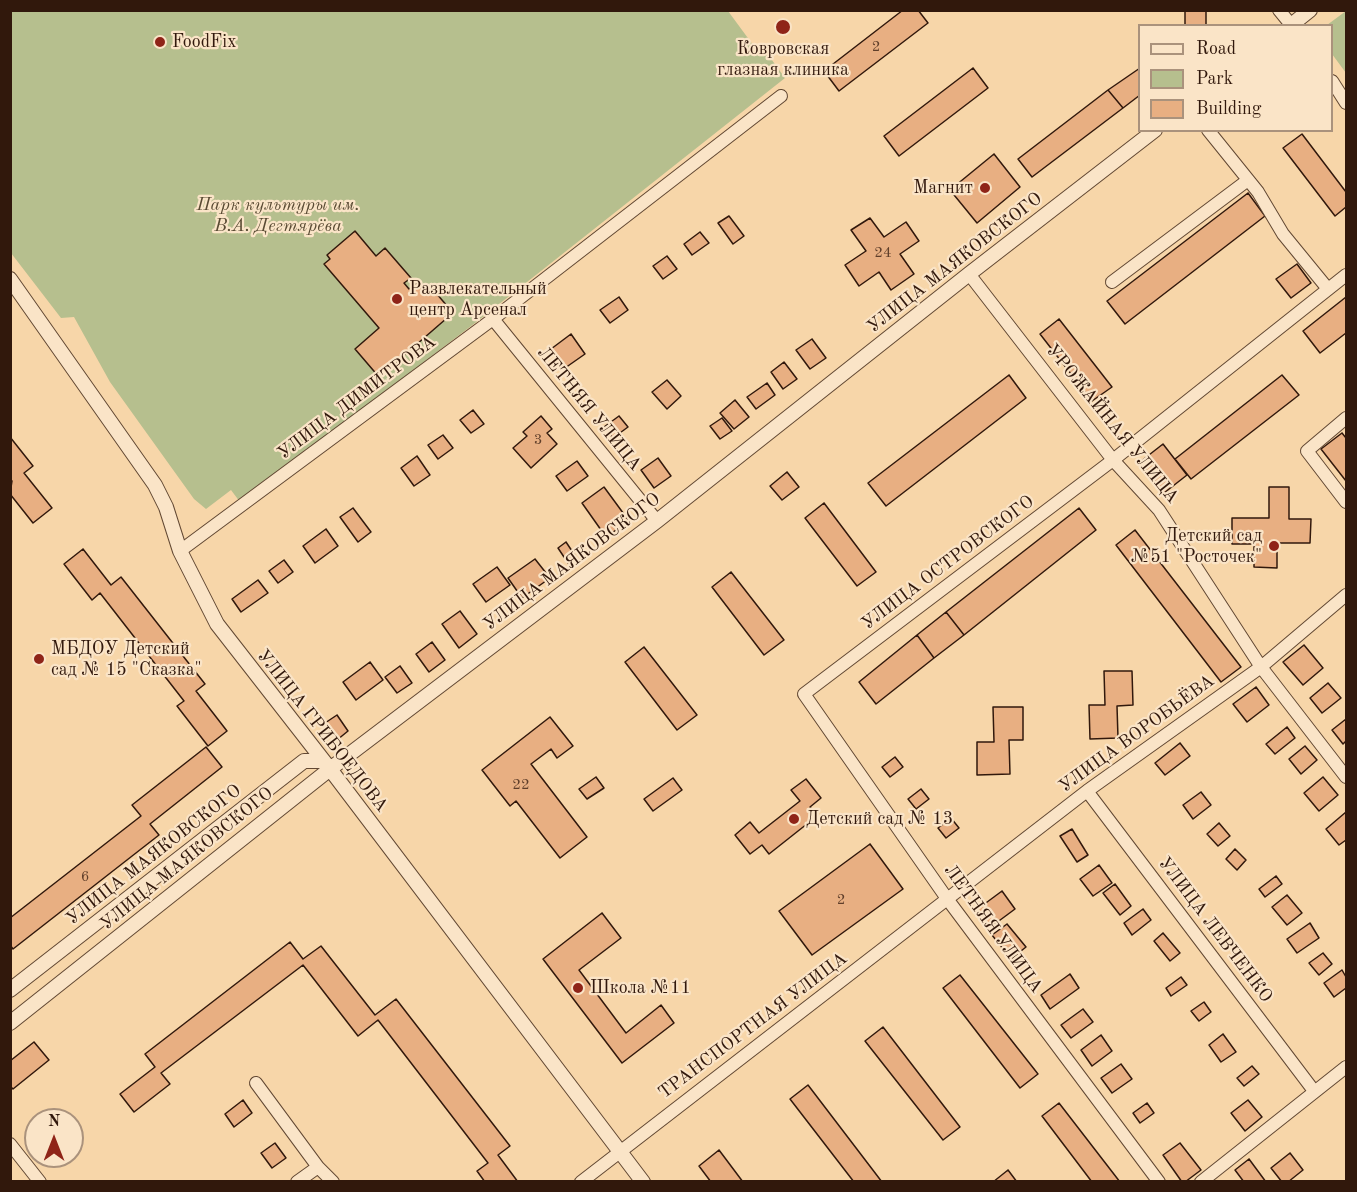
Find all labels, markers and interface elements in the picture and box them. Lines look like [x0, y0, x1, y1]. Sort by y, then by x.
marker: Ковровская глазная клиника [774, 18, 792, 36]
legend [1138, 24, 1333, 132]
place label: FoodFix [172, 31, 237, 53]
marker: FoodFix [153, 35, 167, 49]
place label: Ковровская глазная клиника [717, 38, 849, 80]
house number: 2 [872, 38, 880, 56]
text: Road [1196, 40, 1236, 58]
text: Park [1196, 70, 1233, 88]
text: Building [1196, 100, 1261, 118]
place label: Магнит [913, 177, 973, 199]
marker: Магнит [978, 181, 992, 195]
street label: УЛИЦА МАЯКОВСКОГО [863, 188, 1047, 338]
park label: Парк культуры им. В.А. Дегтярёва [196, 194, 360, 236]
house number: 24 [874, 244, 892, 262]
place label: Развлекательный центр Арсенал [409, 278, 547, 320]
marker: Развлекательный центр Арсенал [390, 292, 404, 306]
street label: УЛИЦА ДИМИТРОВА [274, 331, 440, 465]
street label: УРОЖАЙНАЯ УЛИЦА [1041, 340, 1183, 508]
street label: ЛЕТНЯЯ УЛИЦА [532, 342, 646, 476]
house number: 3 [534, 431, 542, 449]
street label: УЛИЦА МАЯКОВСКОГО [479, 488, 665, 636]
street label: УЛИЦА ОСТРОВСКОГО [858, 491, 1038, 635]
place label: Детский сад №51 "Росточек" [1131, 525, 1262, 568]
marker: Детский сад №51 "Росточек" [1267, 539, 1281, 553]
place label: МБДОУ Детский сад № 15 "Сказка" [51, 638, 202, 680]
street label: УЛИЦА ГРИБОЕДОВА [252, 645, 392, 817]
marker: МБДОУ Детский сад № 15 "Сказка" [32, 652, 46, 666]
street label: УЛИЦА ВОРОБЬЁВА [1055, 670, 1219, 798]
house number: 22 [512, 776, 530, 794]
street label: УЛИЦА МАЯКОВСКОГО [62, 780, 246, 930]
street label: УЛИЦА МАЯКОВСКОГО [96, 783, 278, 935]
place label: Детский сад № 13 [806, 808, 953, 830]
marker: Детский сад № 13 [787, 812, 801, 826]
street label: УЛИЦА ЛЕВЧЕНКО [1153, 853, 1277, 1007]
street label: ЛЕТНЯЯ УЛИЦА [939, 860, 1047, 998]
house number: 6 [81, 868, 89, 886]
house number: 2 [837, 891, 845, 909]
street label: ТРАНСПОРТНАЯ УЛИЦА [654, 948, 852, 1104]
place label: Школа №11 [590, 977, 691, 999]
marker: Школа №11 [571, 981, 585, 995]
north arrow [24, 1108, 84, 1168]
text: N [48, 1114, 60, 1130]

